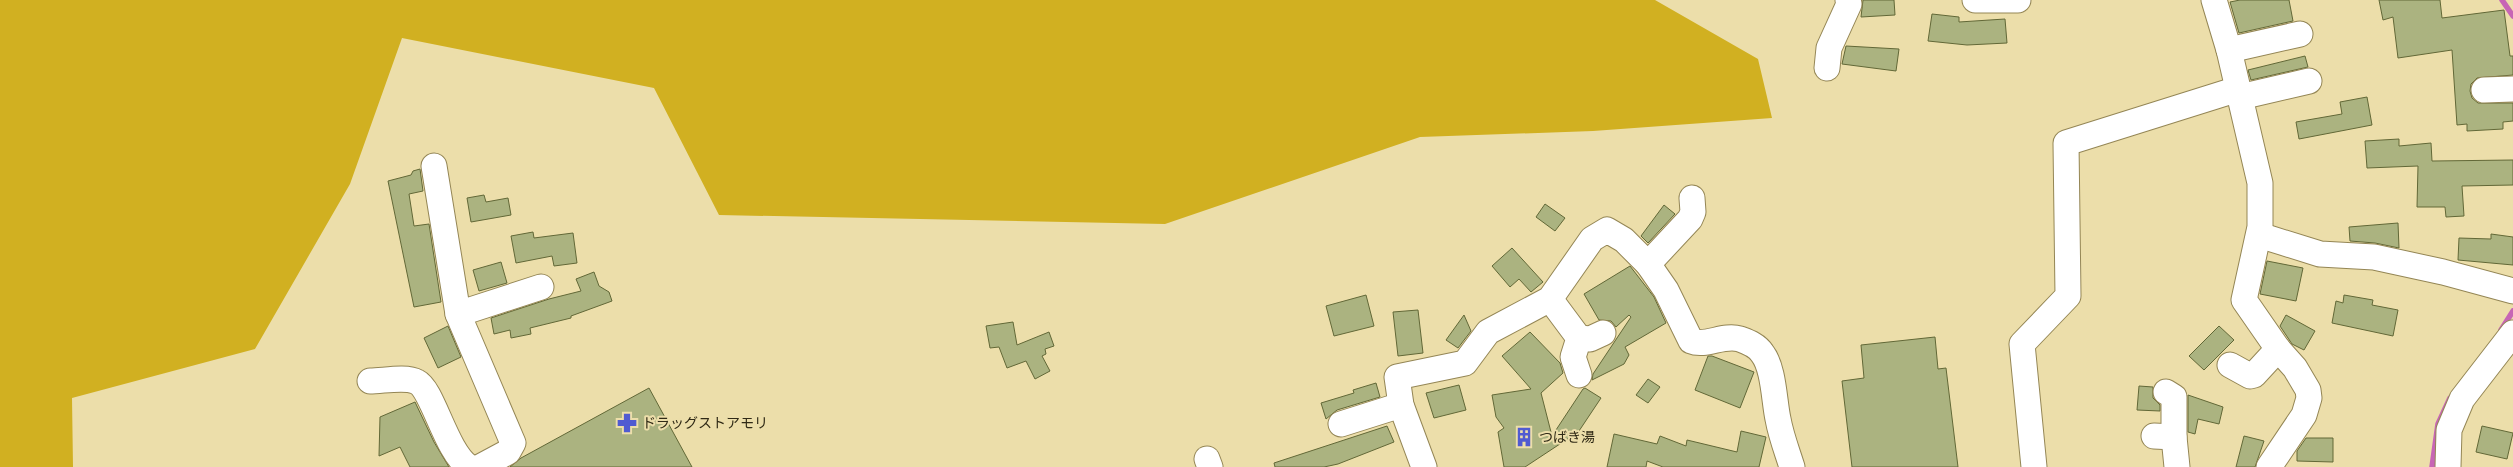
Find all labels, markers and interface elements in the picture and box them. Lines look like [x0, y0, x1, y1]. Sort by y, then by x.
pharmacy icon: ドラッグストアモリ [616, 412, 638, 434]
place label: ドラッグストアモリ [642, 414, 768, 431]
building icon: つばき湯 [1513, 426, 1535, 448]
place label: つばき湯 [1539, 428, 1595, 445]

